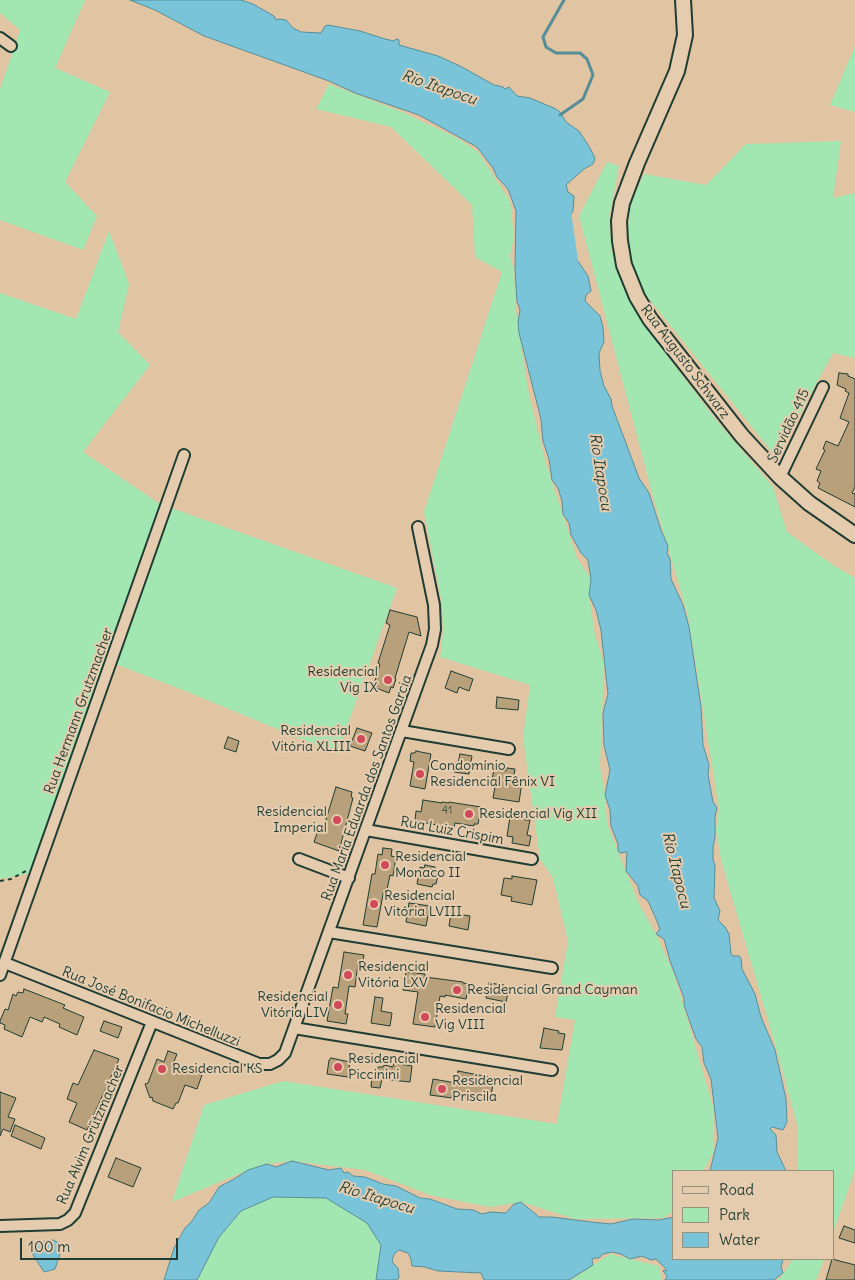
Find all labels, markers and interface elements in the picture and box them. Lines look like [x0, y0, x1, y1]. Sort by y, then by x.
water label: Rio Itapocu [399, 67, 479, 109]
street label: Rua Augusto Schwarz [637, 302, 733, 422]
street label: Servidão 415 [765, 386, 813, 466]
water label: Rio Itapocu [585, 432, 615, 512]
street label: Rua Hermann Grutzmacher [41, 626, 117, 796]
place label: Residencial Vig IX [307, 664, 378, 696]
street label: Rua Maria Eduarda dos Santos Garcia [318, 673, 416, 903]
marker: Residencial Vig IX [382, 674, 394, 686]
place label: Residencial Vitória XLIII [272, 723, 351, 756]
marker: Residencial Vitória XLIII [355, 733, 367, 745]
place label: Condomínio Residencial Fênix VI [430, 758, 555, 790]
marker: Condomínio Residencial Fênix VI [414, 768, 426, 780]
place label: Residencial Imperial [256, 804, 327, 836]
house number: 41 [442, 804, 452, 818]
place label: Residencial Vig XII [479, 806, 597, 822]
marker: Residencial Vig XII [463, 808, 475, 820]
marker: Residencial Imperial [331, 814, 343, 826]
street label: Rua Luiz Crispim [399, 814, 505, 848]
water label: Rio Itapocu [658, 830, 694, 910]
place label: Residencial Monaco II [395, 849, 466, 882]
marker: Residencial Monaco II [379, 859, 391, 871]
place label: Residencial Vitória LVIII [384, 888, 462, 920]
marker: Residencial Vitória LVIII [368, 898, 380, 910]
place label: Residencial Vitória LXV [358, 959, 429, 992]
street label: Rua José Bonifacio Michelluzzi [59, 963, 243, 1051]
marker: Residencial Vitória LXV [342, 969, 354, 981]
place label: Residencial Grand Cayman [467, 982, 638, 998]
marker: Residencial Grand Cayman [451, 984, 463, 996]
place label: Residencial Vitória LIV [257, 989, 328, 1022]
marker: Residencial Vitória LIV [332, 999, 344, 1011]
place label: Residencial Vig VIII [435, 1001, 506, 1034]
marker: Residencial Vig VIII [419, 1011, 431, 1023]
place label: Residencial Piccinini [348, 1051, 419, 1084]
place label: Residencial KS [172, 1061, 263, 1077]
marker: Residencial Piccinini [332, 1061, 344, 1073]
street label: Rua Alvim Grützmacher [54, 1063, 128, 1207]
marker: Residencial KS [156, 1063, 168, 1075]
place label: Residencial Priscila [452, 1073, 523, 1106]
marker: Residencial Priscila [436, 1083, 448, 1095]
legend [672, 1170, 835, 1260]
water label: Rio Itapocu [336, 1178, 416, 1218]
text: Road [719, 1180, 754, 1199]
text: Park [719, 1205, 750, 1224]
scale bar [22, 1228, 180, 1260]
text: Water [719, 1230, 760, 1249]
text: 100 m [28, 1237, 70, 1256]

